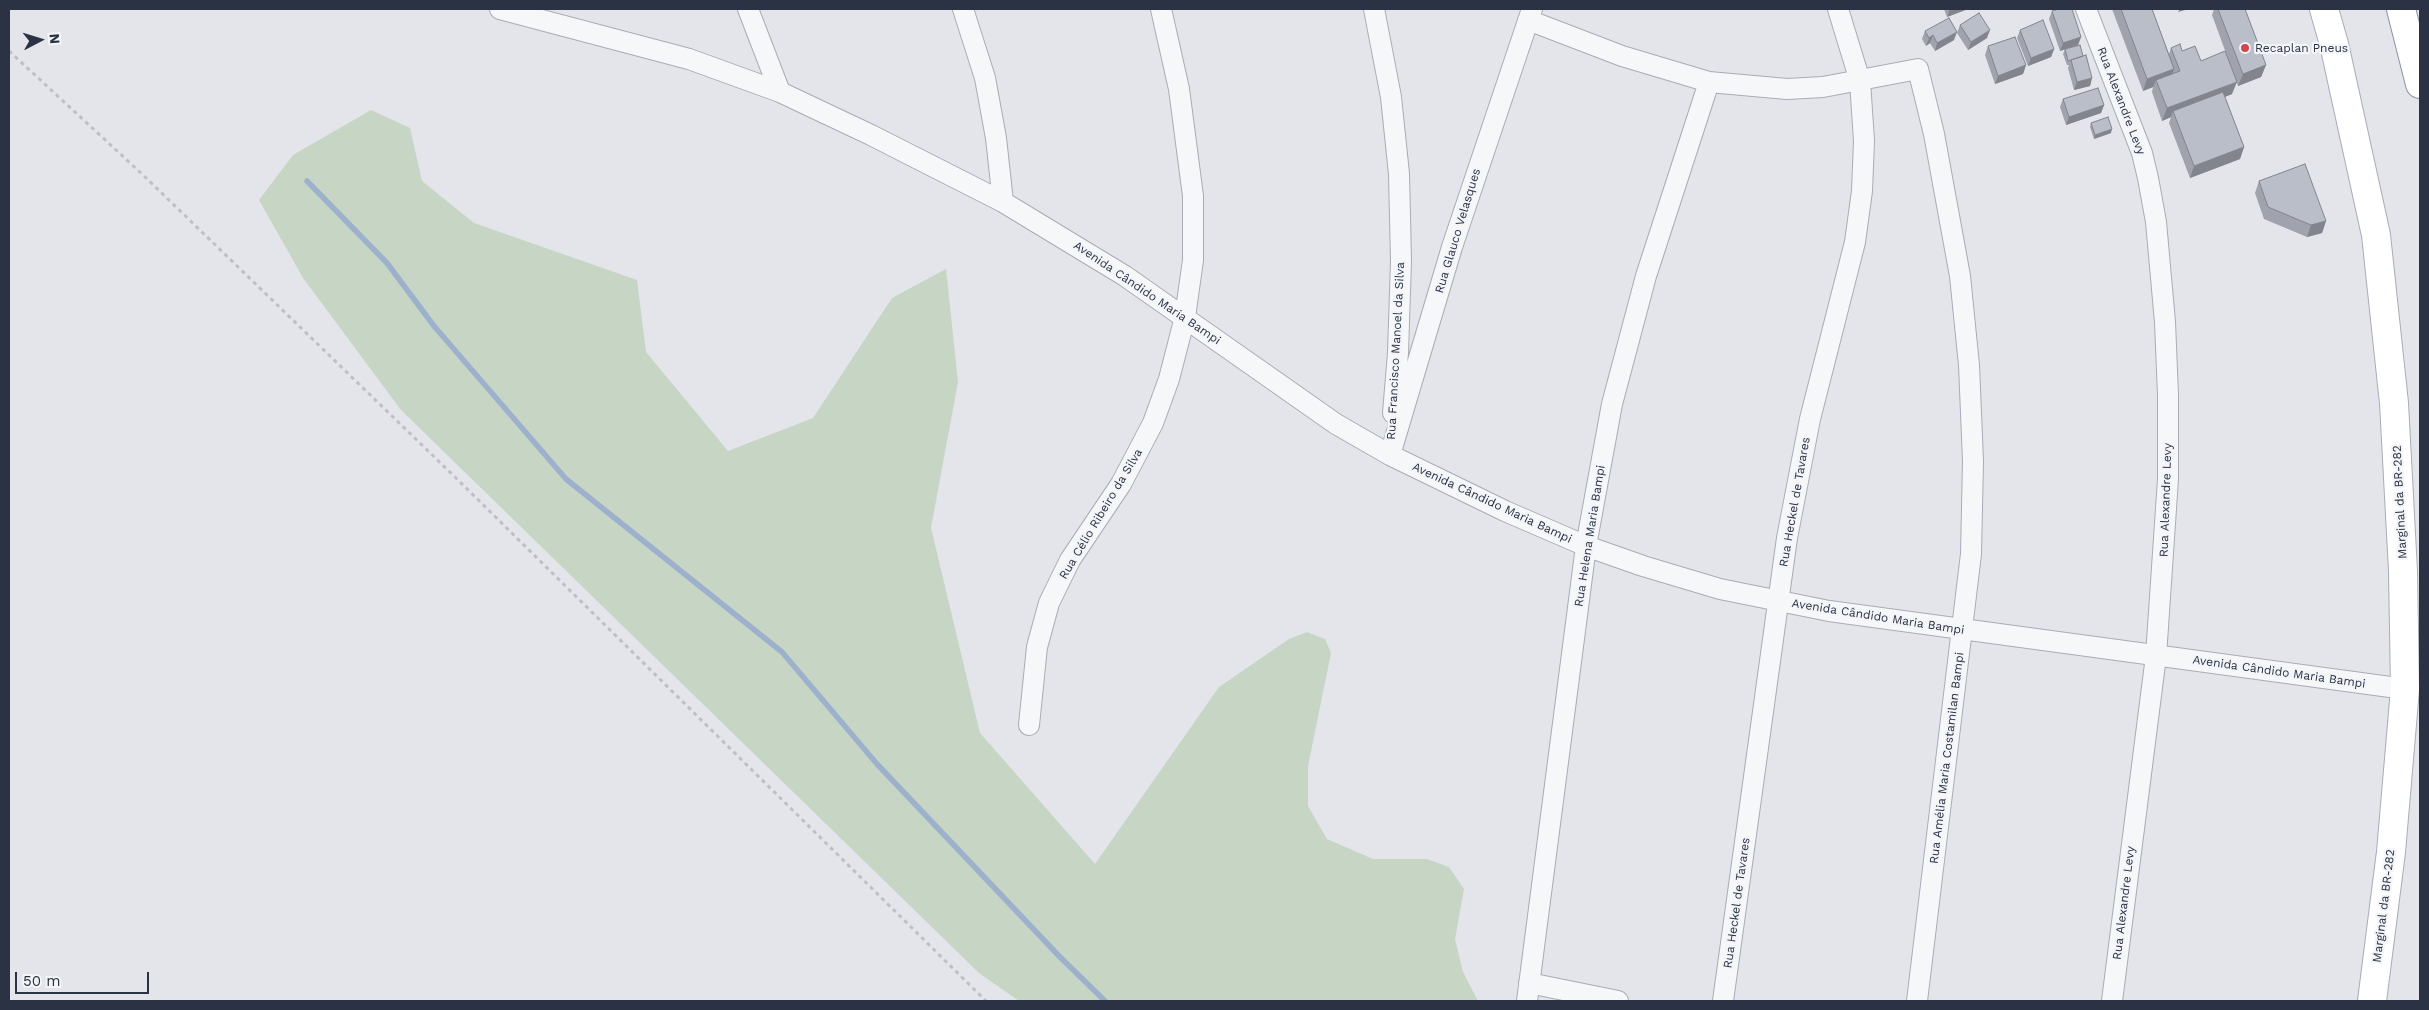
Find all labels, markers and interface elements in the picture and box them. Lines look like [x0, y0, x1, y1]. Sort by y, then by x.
north arrow [15, 15, 65, 65]
text: N [47, 33, 63, 45]
place label: Recaplan Pneus [2255, 41, 2348, 55]
marker: Recaplan Pneus [2239, 42, 2251, 54]
street label: Rua Alexandre Levy [2094, 45, 2148, 157]
street label: Rua Glauco Velasques [1432, 167, 1484, 295]
street label: Avenida Cândido Maria Bampi [1071, 238, 1223, 348]
street label: Rua Francisco Manoel da Silva [1384, 262, 1408, 440]
street label: Rua Heckel de Tavares [1776, 436, 1814, 568]
street label: Rua Alexandre Levy [2157, 443, 2175, 557]
street label: Marginal da BR-282 [2390, 445, 2410, 559]
street label: Rua Célio Ribeiro da Silva [1056, 446, 1146, 582]
street label: Avenida Cândido Maria Bampi [1410, 460, 1574, 546]
street label: Rua Helena Maria Bampi [1572, 464, 1608, 608]
street label: Avenida Cândido Maria Bampi [1791, 596, 1965, 638]
street label: Rua Amélia Maria Costamilan Bampi [1927, 651, 1967, 865]
street label: Avenida Cândido Maria Bampi [2192, 653, 2366, 691]
street label: Rua Heckel de Tavares [1721, 837, 1753, 969]
street label: Rua Alexandre Levy [2110, 845, 2138, 961]
street label: Marginal da BR-282 [2370, 849, 2398, 963]
scale bar [18, 962, 151, 994]
text: 50 m [23, 972, 60, 990]

